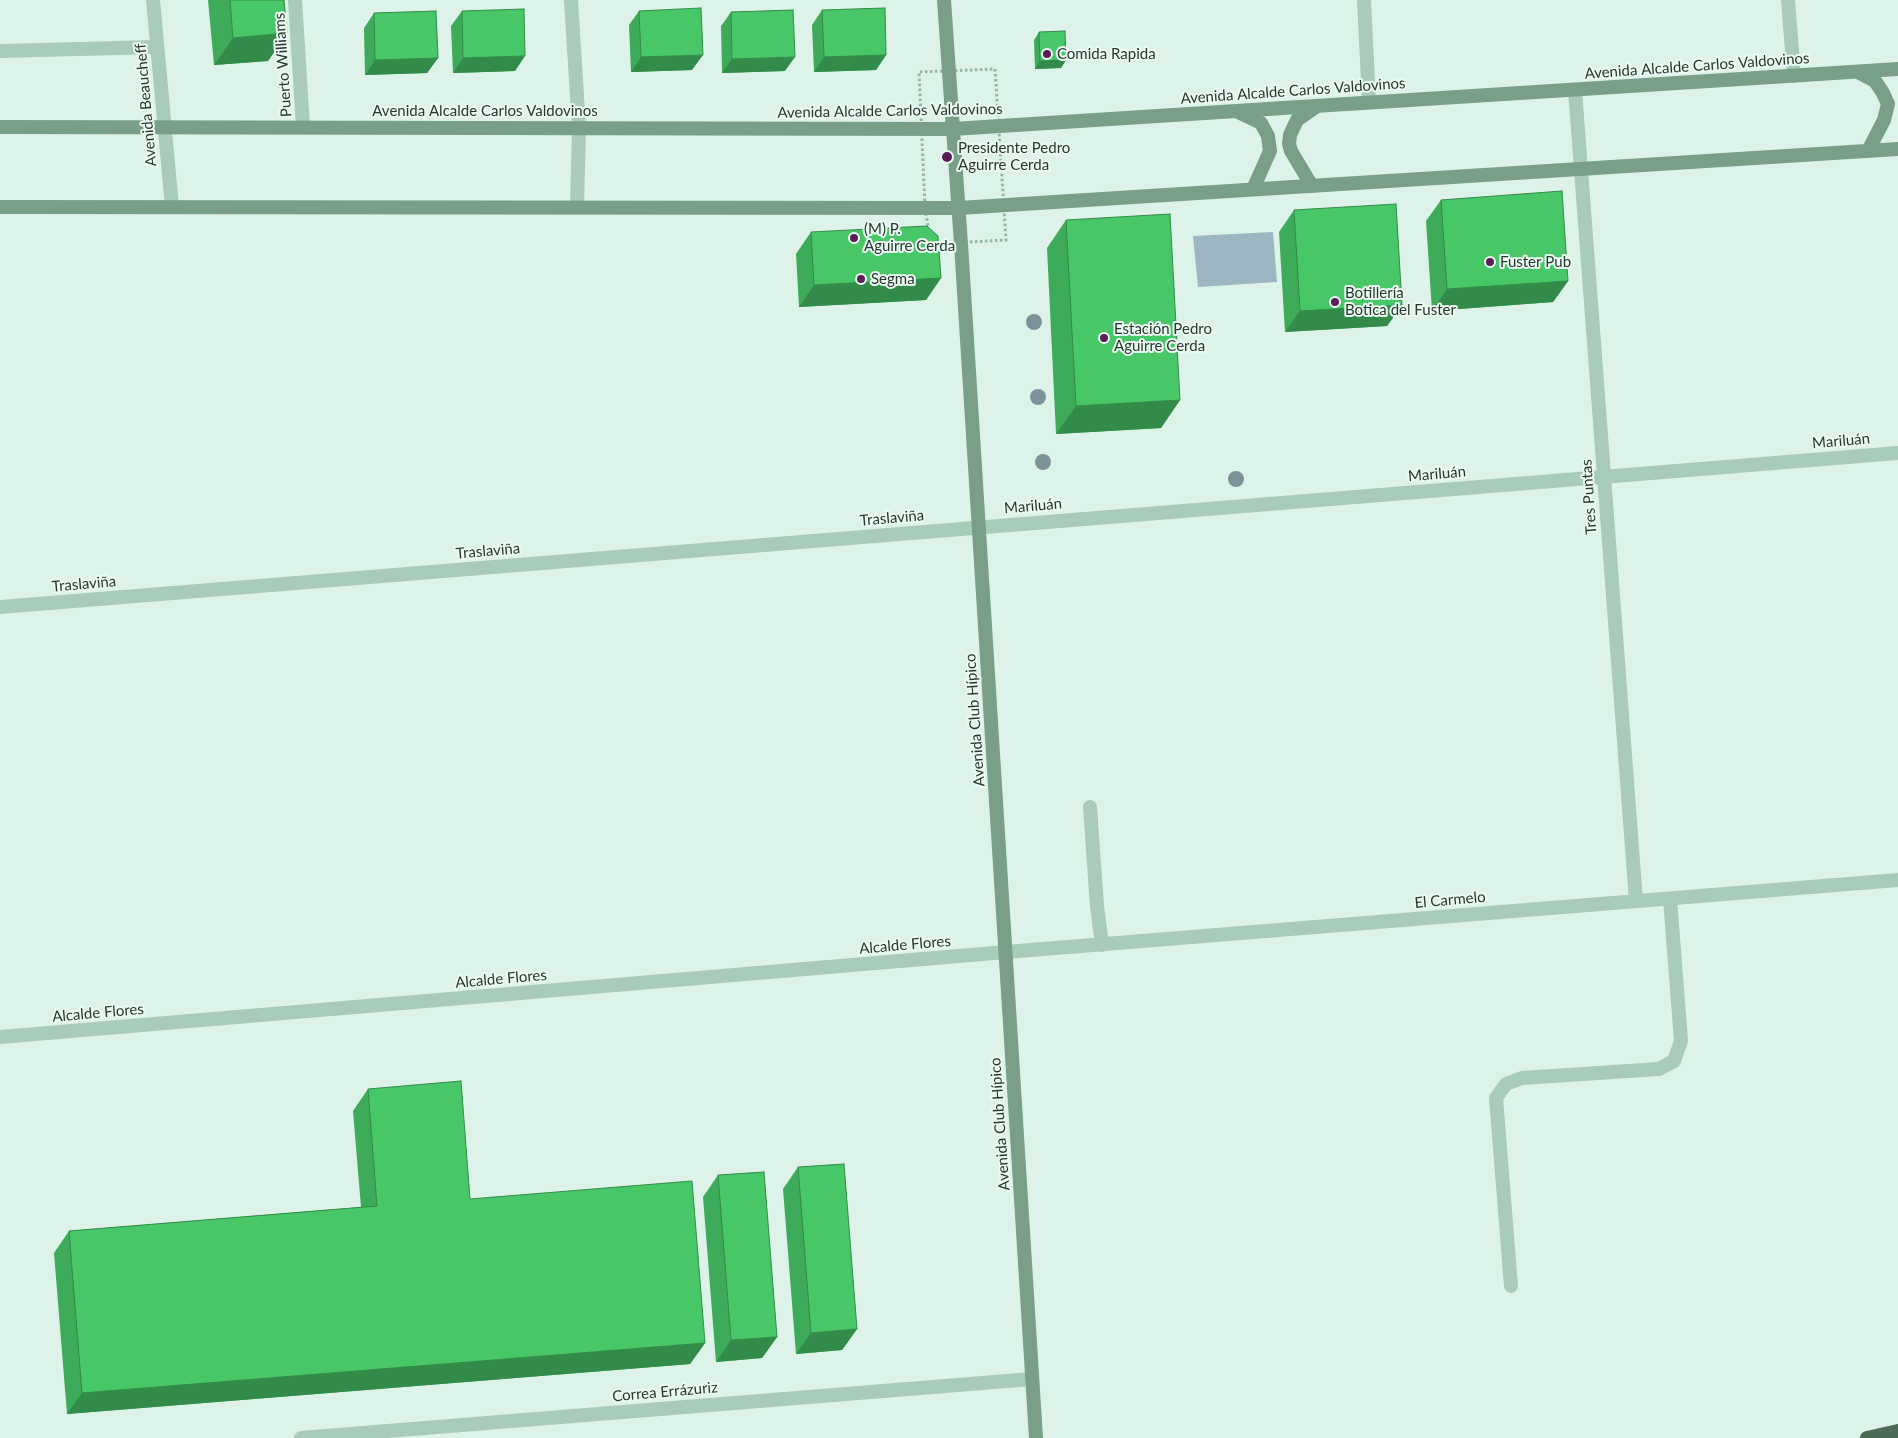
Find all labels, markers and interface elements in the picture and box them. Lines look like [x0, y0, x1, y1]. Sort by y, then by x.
street label: Puerto Williams [270, 12, 296, 118]
street label: Avenida Beaucheff [132, 43, 160, 167]
place label: Comida Rapida [1057, 45, 1156, 63]
marker: Comida Rapida [1041, 48, 1053, 60]
street label: Avenida Alcalde Carlos Valdovinos [1584, 49, 1810, 83]
street label: Avenida Alcalde Carlos Valdovinos [1180, 74, 1406, 108]
street label: Avenida Alcalde Carlos Valdovinos [777, 100, 1003, 122]
street label: Avenida Alcalde Carlos Valdovinos [372, 102, 598, 120]
place label: Presidente Pedro Aguirre Cerda [958, 139, 1070, 174]
marker: Presidente Pedro Aguirre Cerda [940, 150, 954, 164]
place label: (M) P. Aguirre Cerda [864, 220, 955, 255]
marker: (M) P. Aguirre Cerda [848, 232, 860, 244]
place label: Fuster Pub [1500, 253, 1571, 271]
marker: Fuster Pub [1484, 256, 1496, 268]
place label: Segma [871, 270, 915, 288]
marker: Segma [855, 273, 867, 285]
place label: Botillería Botica del Fuster [1345, 284, 1456, 319]
marker: Botillería Botica del Fuster [1329, 296, 1341, 308]
place label: Estación Pedro Aguirre Cerda [1114, 320, 1212, 355]
marker: Estación Pedro Aguirre Cerda [1098, 332, 1110, 344]
street label: Mariluán [1811, 430, 1871, 452]
street label: Tres Puntas [1577, 459, 1601, 535]
street label: Mariluán [1407, 463, 1467, 485]
street label: Mariluán [1003, 495, 1063, 517]
street label: Traslaviña [859, 506, 925, 530]
street label: Traslaviña [455, 539, 521, 563]
street label: Traslaviña [51, 572, 117, 596]
street label: Avenida Club Hípico [961, 653, 989, 787]
street label: El Carmelo [1414, 888, 1486, 912]
street label: Alcalde Flores [858, 932, 952, 958]
street label: Alcalde Flores [454, 966, 548, 992]
street label: Alcalde Flores [51, 1000, 145, 1026]
street label: Avenida Club Hípico [986, 1057, 1014, 1191]
street label: Correa Errázuriz [611, 1378, 719, 1406]

